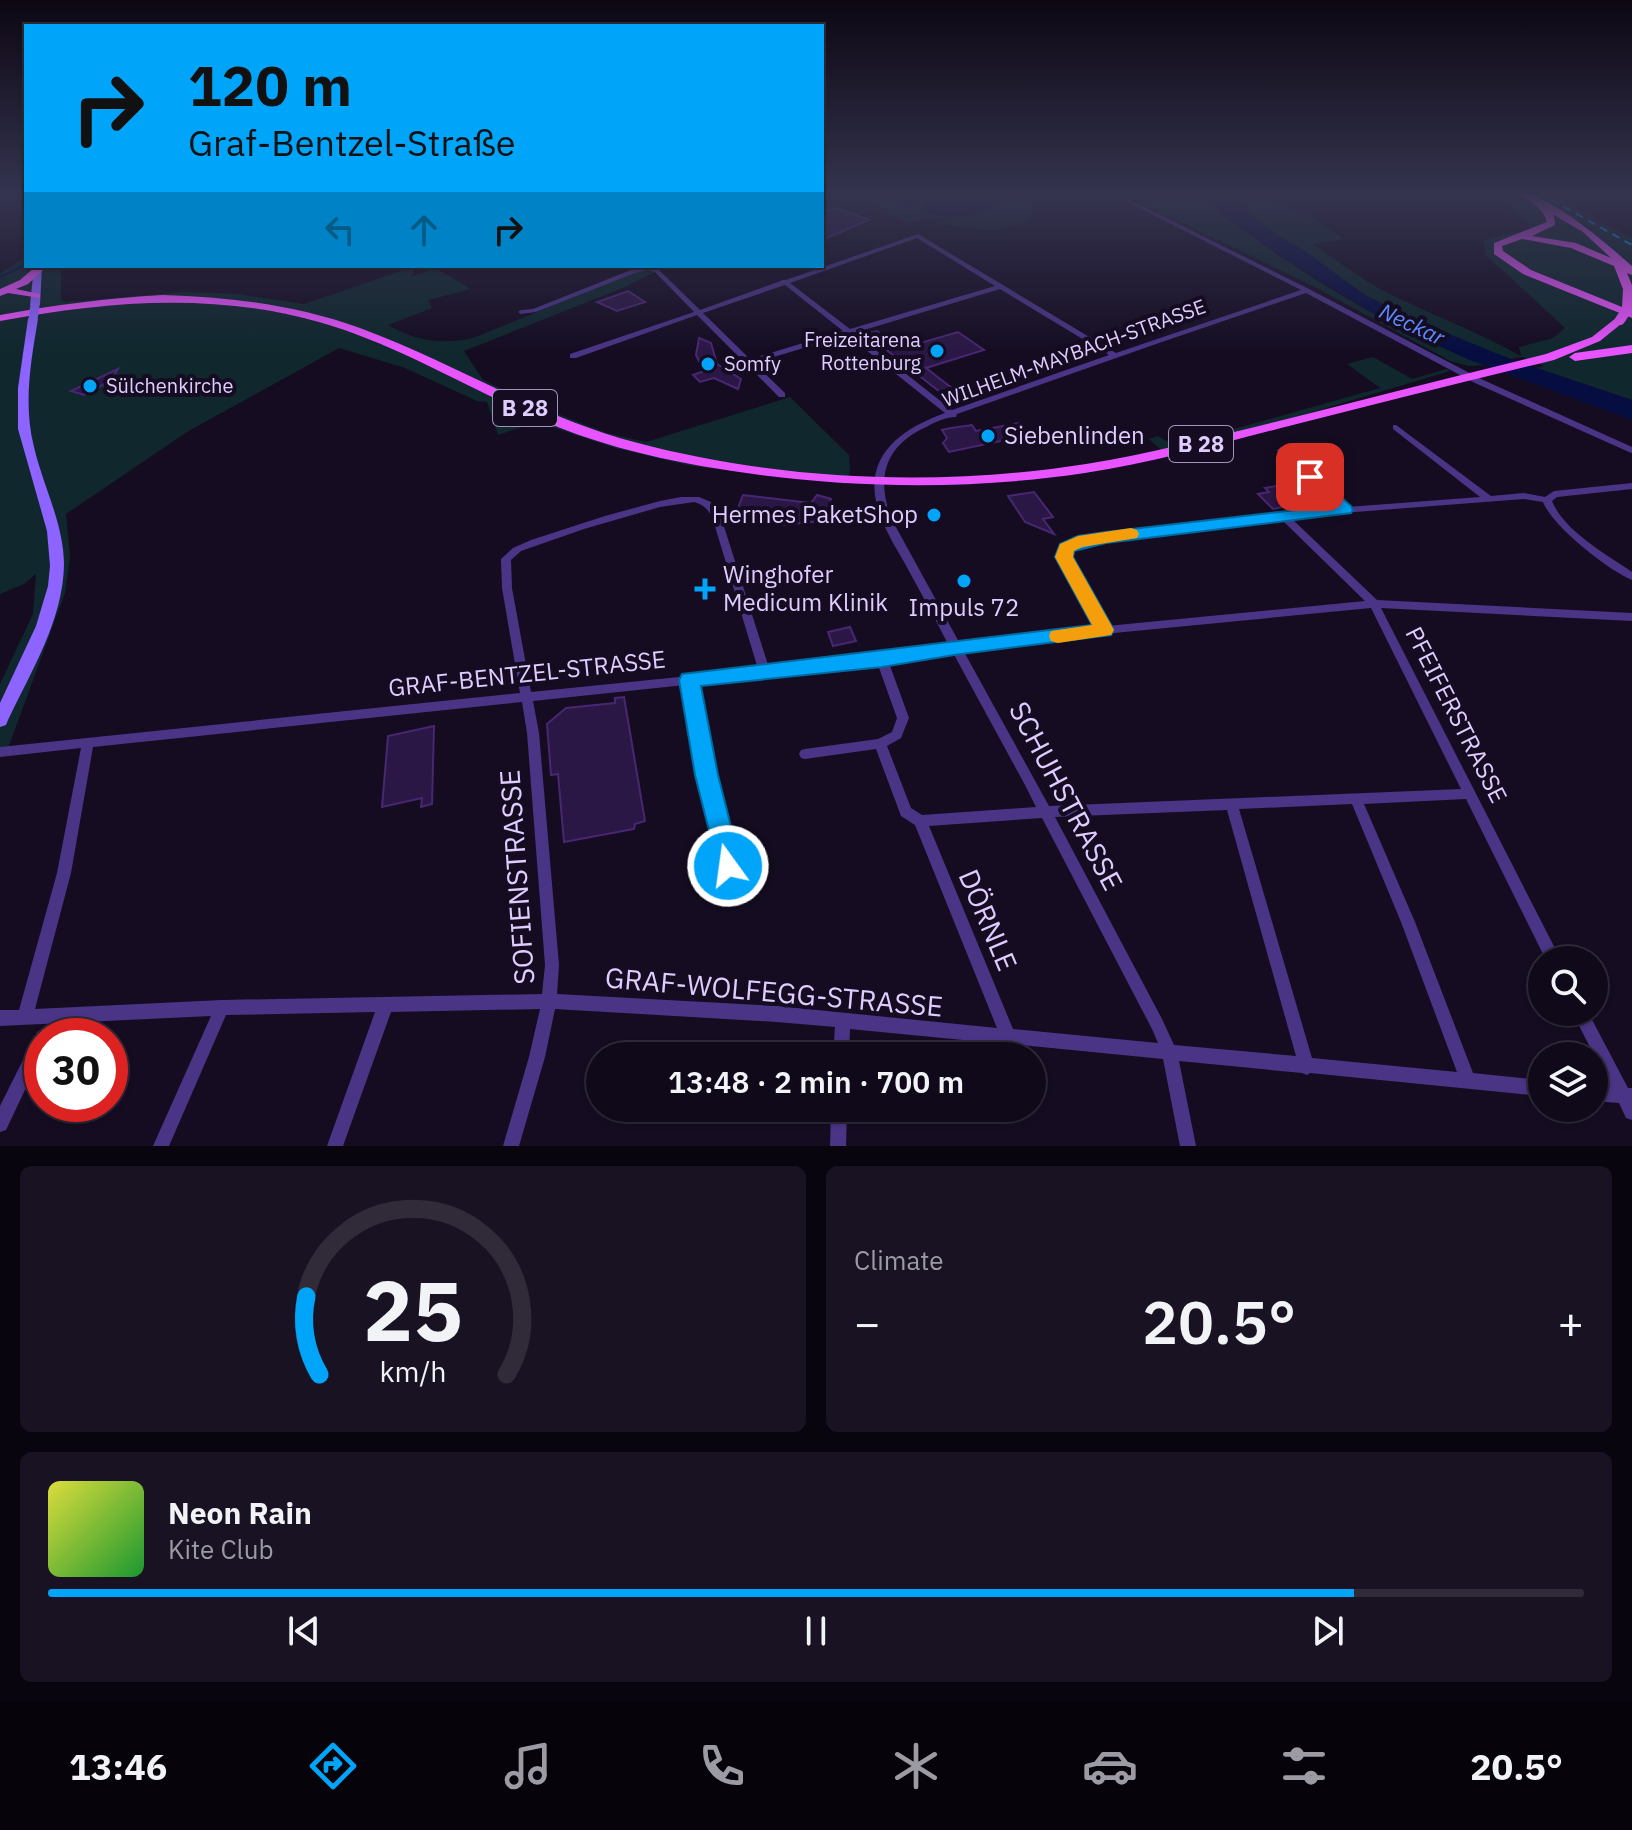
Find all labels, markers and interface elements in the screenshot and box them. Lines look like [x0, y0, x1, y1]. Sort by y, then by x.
text: 120 m [188, 49, 352, 121]
icon: right [56, 56, 160, 160]
text: Graf-Bentzel-Straße [188, 119, 516, 166]
icon: left [318, 208, 362, 252]
icon: ahead [402, 208, 446, 252]
icon: right [486, 208, 530, 252]
street label: WILHELM-MAYBACH-STRASSE [938, 292, 1209, 413]
water label: Neckar [1375, 296, 1450, 352]
place label: Freizeitarena Rottenburg [804, 326, 921, 376]
marker: Freizeitarena Rottenburg [928, 342, 946, 360]
place label: Somfy [724, 350, 781, 377]
marker: Somfy [699, 355, 717, 373]
place label: Sülchenkirche [106, 372, 233, 399]
marker: Sülchenkirche [81, 377, 99, 395]
road number: B 28 [493, 390, 557, 426]
place label: Siebenlinden [1004, 419, 1145, 451]
road number: B 28 [1169, 426, 1233, 462]
marker: Siebenlinden [979, 427, 997, 445]
pin [1276, 443, 1344, 511]
icon: arrive [1288, 455, 1332, 499]
place label: Hermes PaketShop [712, 498, 918, 530]
marker: Hermes PaketShop [925, 506, 943, 524]
place label: Winghofer Medicum Klinik [723, 558, 888, 618]
marker: Impuls 72 [955, 572, 973, 590]
marker: Winghofer Medicum Klinik [694, 578, 716, 600]
place label: Impuls 72 [909, 591, 1019, 623]
street label: PFEIFERSTRASSE [1399, 621, 1515, 808]
street label: GRAF-BENTZEL-STRASSE [387, 643, 667, 703]
street label: SCHUHSTRASSE [1001, 695, 1132, 897]
street label: SOFIENSTRASSE [491, 768, 542, 986]
position arrow [686, 824, 770, 908]
street label: DÖRNLE [951, 863, 1026, 976]
map controls [1528, 946, 1608, 1122]
button: search [1528, 946, 1608, 1026]
street label: GRAF-WOLFEGG-STRASSE [604, 958, 944, 1025]
speed limit sign: 30 [24, 1018, 128, 1122]
button: layers [1528, 1042, 1608, 1122]
text: 13:48 · 2 min · 700 m [668, 1062, 964, 1101]
text: Climate [854, 1243, 944, 1277]
text: 25 [363, 1256, 463, 1364]
text: 20.5° [1142, 1282, 1296, 1361]
text: − [854, 1294, 880, 1351]
text: + [1558, 1294, 1584, 1351]
text: km/h [379, 1353, 447, 1390]
text: Neon Rain [168, 1493, 312, 1532]
text: Kite Club [168, 1532, 273, 1566]
icon: previous [282, 1609, 326, 1653]
icon: pause [794, 1609, 838, 1653]
icon: next [1306, 1609, 1350, 1653]
icon: directions [305, 1738, 361, 1794]
icon: music [500, 1738, 556, 1794]
icon: phone [694, 1738, 750, 1794]
icon: climate [888, 1738, 944, 1794]
icon: car [1082, 1738, 1138, 1794]
icon: filters [1276, 1738, 1332, 1794]
text: 13:46 [69, 1743, 167, 1790]
text: 20.5° [1470, 1743, 1563, 1790]

